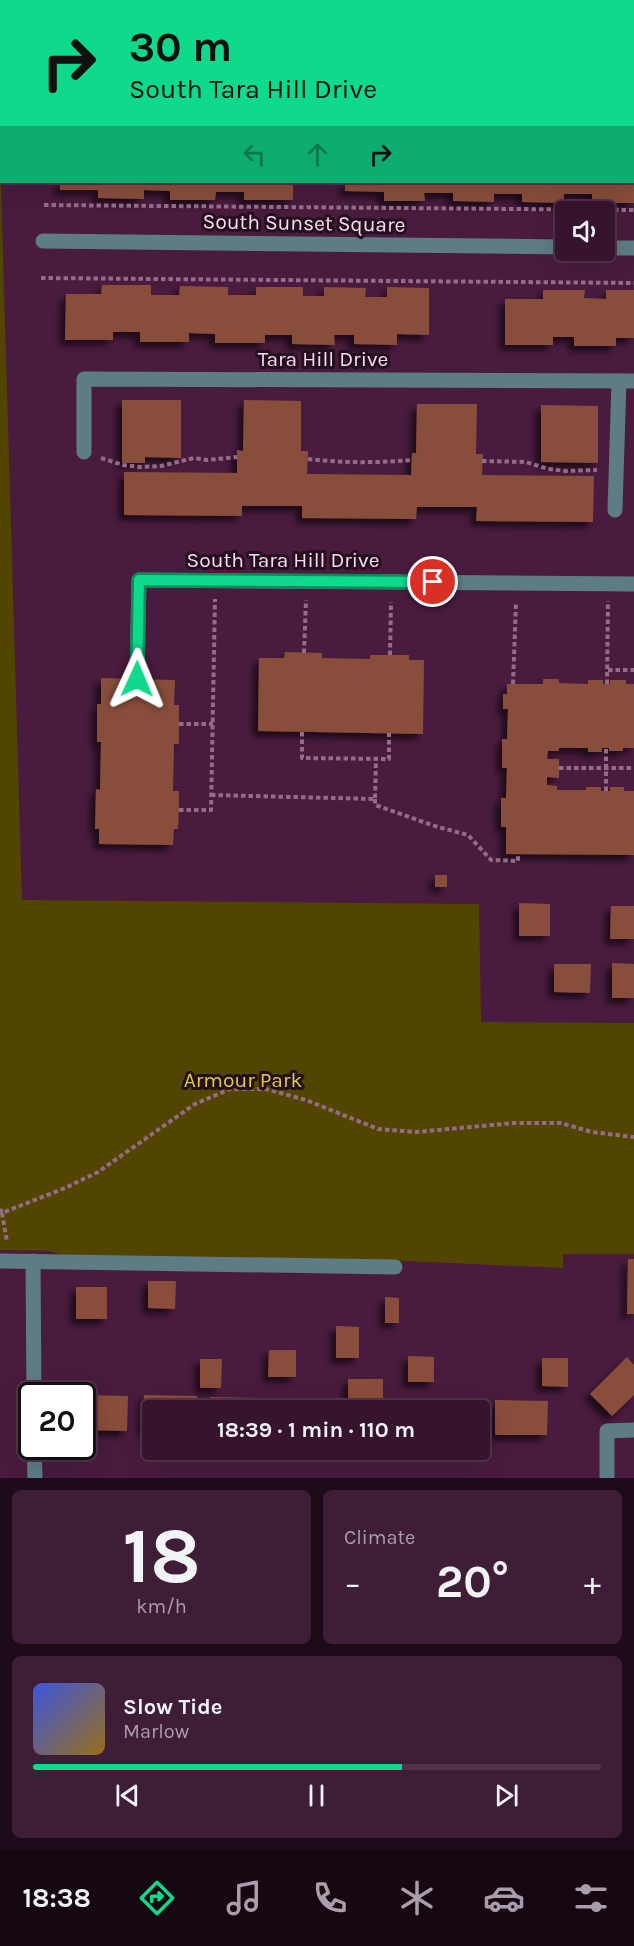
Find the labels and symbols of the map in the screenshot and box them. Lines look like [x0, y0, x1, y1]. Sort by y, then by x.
street label: South Sunset Square [202, 209, 406, 237]
street label: Tara Hill Drive [258, 347, 388, 371]
street label: South Tara Hill Drive [187, 548, 379, 572]
pin [407, 556, 458, 607]
position arrow [105, 647, 169, 711]
park label: Armour Park [184, 1068, 303, 1092]
speed limit sign: 20 [18, 1382, 96, 1460]

